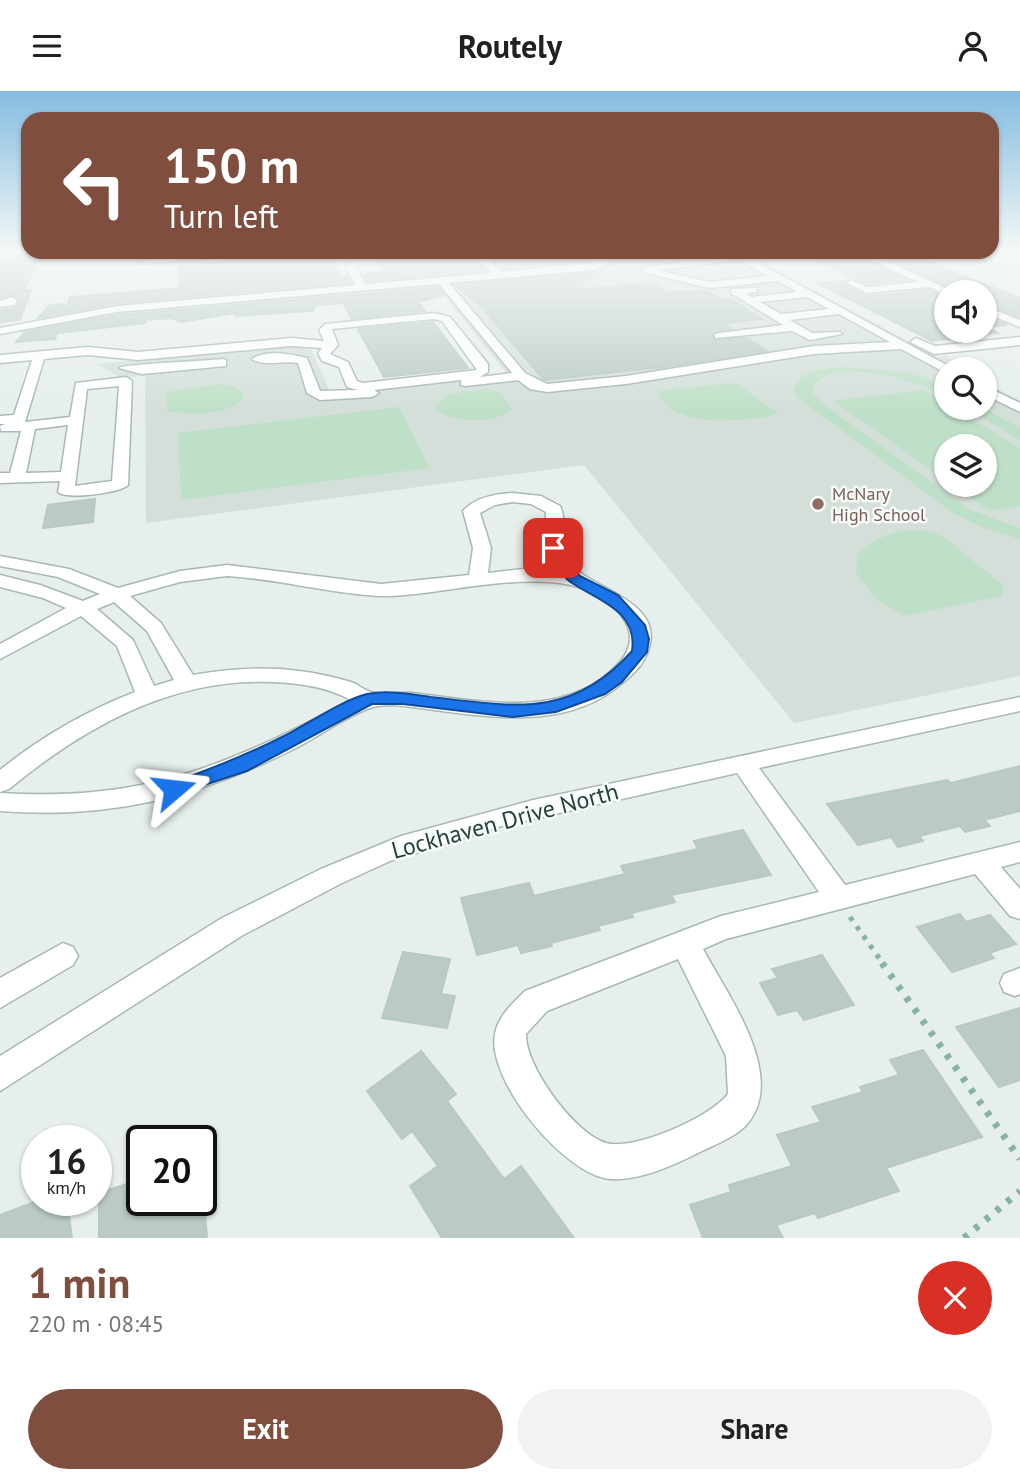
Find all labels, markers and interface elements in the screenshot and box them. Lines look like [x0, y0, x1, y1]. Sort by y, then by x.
text: Routely [458, 25, 562, 67]
icon: menu [28, 27, 66, 65]
icon: person [954, 27, 992, 65]
text: 150 m [164, 133, 299, 197]
icon: left [49, 140, 140, 231]
text: Turn left [164, 195, 279, 237]
map controls [934, 280, 997, 497]
button: sound [934, 280, 997, 343]
button: search [934, 357, 997, 420]
button: layers [934, 434, 997, 497]
place label: McNary High School [832, 482, 926, 526]
marker: McNary High School [810, 496, 826, 512]
pin [523, 518, 583, 578]
icon: arrive [534, 529, 572, 567]
position arrow [137, 752, 211, 826]
street label: Lockhaven Drive North [388, 775, 622, 866]
speed limit sign: 20 [126, 1125, 217, 1216]
text: 16 [47, 1138, 86, 1184]
text: km/h [47, 1176, 86, 1199]
text: 1 min [28, 1255, 130, 1310]
button: close [918, 1261, 992, 1335]
text: 220 m · 08:45 [28, 1309, 164, 1338]
button: Exit [28, 1389, 503, 1469]
button: Share [517, 1389, 992, 1469]

